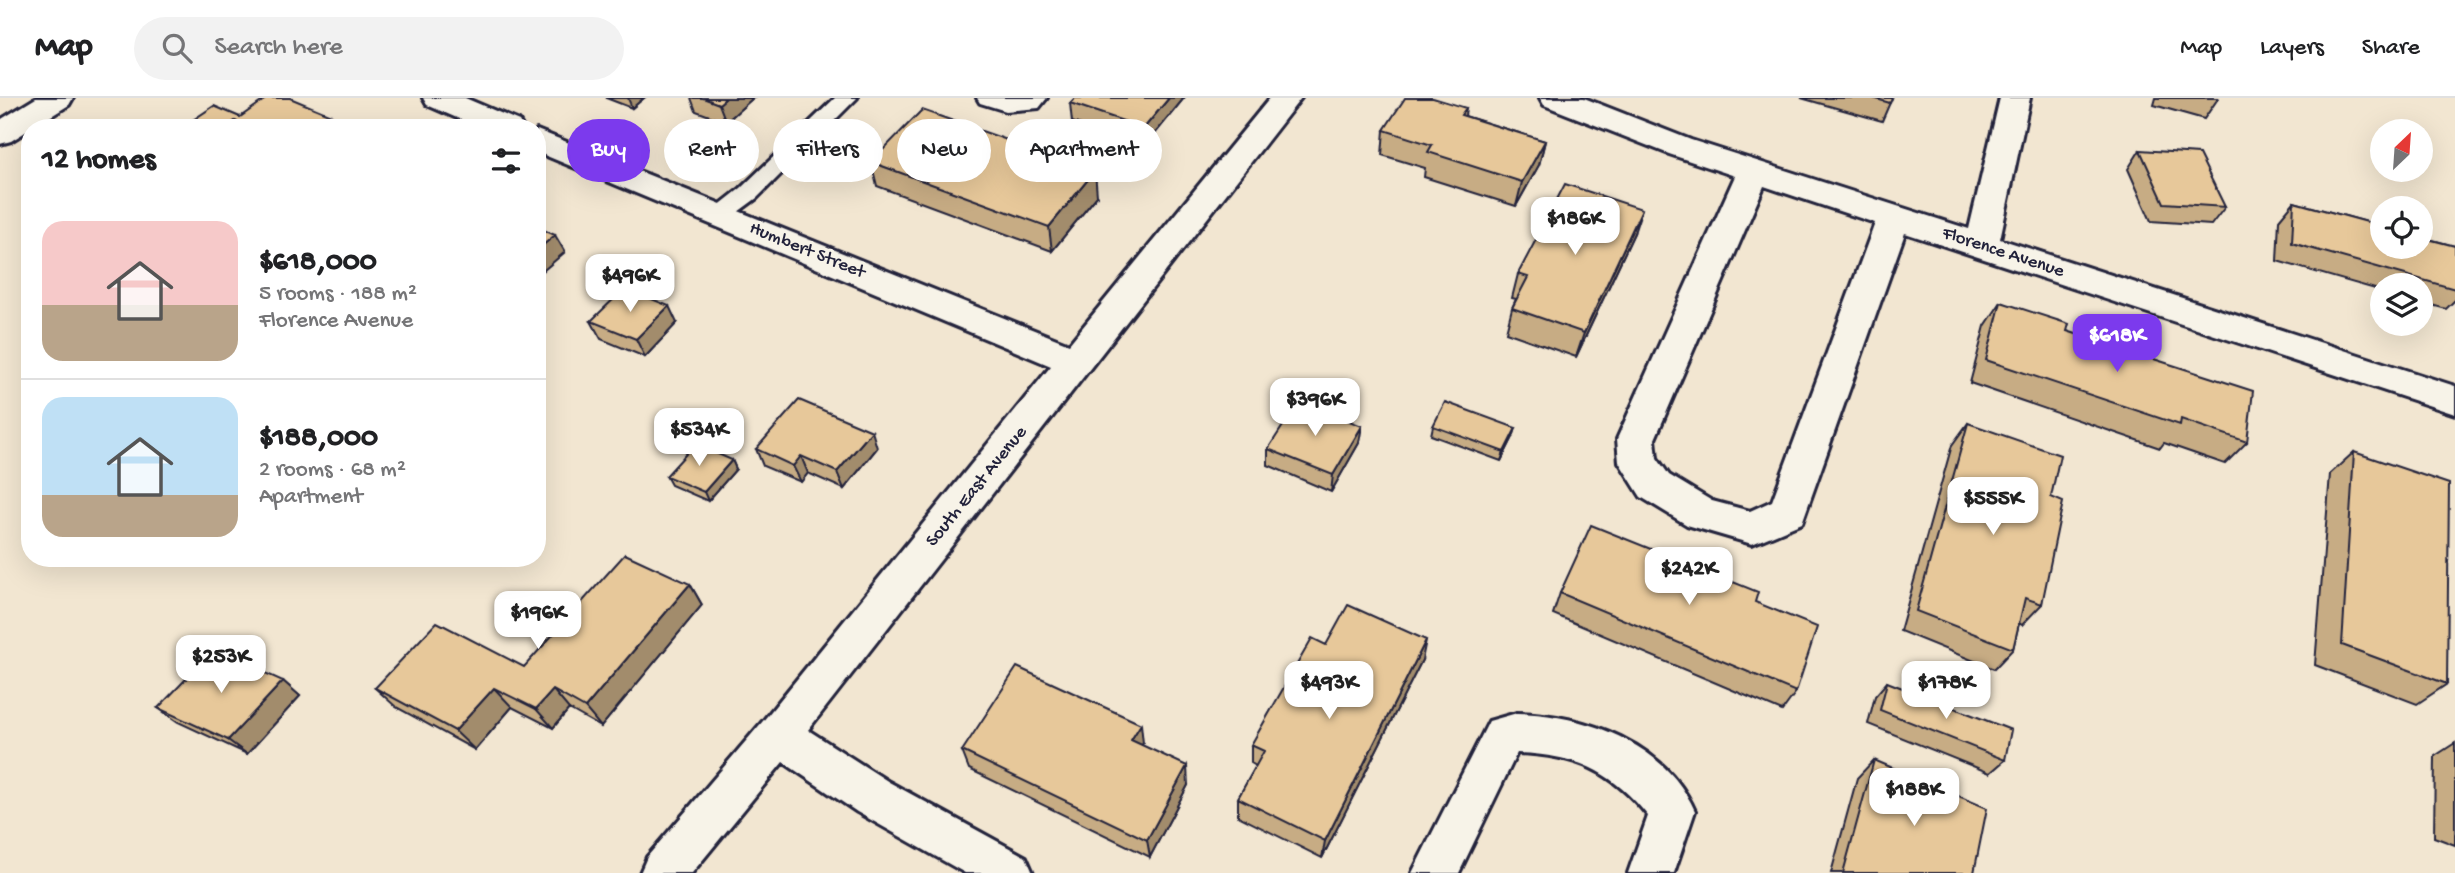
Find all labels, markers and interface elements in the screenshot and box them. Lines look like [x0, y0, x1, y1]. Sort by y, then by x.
search box [134, 17, 624, 80]
text: Map [35, 29, 92, 67]
icon: search [158, 29, 196, 67]
text: Search here [214, 33, 343, 64]
text: Map [2180, 34, 2222, 63]
text: Layers [2260, 34, 2324, 63]
text: Share [2362, 34, 2420, 63]
chip: Buy [567, 119, 650, 182]
chip: Rent [664, 119, 759, 182]
chip: Filters [773, 119, 883, 182]
chip: New [897, 119, 991, 182]
chip: Apartment [1005, 119, 1162, 182]
north arrow [2370, 119, 2432, 182]
map controls [2370, 119, 2433, 336]
icon: filters [487, 142, 525, 180]
text: 12 homes [42, 144, 155, 179]
button: locate [2370, 196, 2433, 259]
pin: $186K [1526, 198, 1624, 257]
text: $186K [1547, 206, 1603, 233]
street label: Humbert Street [746, 217, 870, 285]
street label: Florence Avenue [1938, 222, 2067, 284]
text: $618,000 [259, 246, 377, 281]
icon: home [98, 249, 182, 333]
pin: $496K [581, 254, 679, 314]
text: $496K [601, 263, 659, 290]
button: layers [2370, 273, 2433, 336]
text: 5 rooms · 188 m² [259, 281, 417, 308]
text: Florence Avenue [259, 308, 413, 335]
pin: $618K [2068, 314, 2166, 374]
text: $618K [2089, 323, 2145, 350]
pin: $396K [1266, 378, 1364, 438]
text: $396K [1286, 387, 1344, 414]
pin: $534K [650, 408, 748, 468]
text: $534K [670, 417, 728, 444]
text: $188,000 [259, 422, 378, 457]
street label: South East Avenue [921, 422, 1033, 552]
icon: home [98, 425, 182, 509]
text: 2 rooms · 68 m² [259, 457, 406, 484]
pin: $555K [1944, 478, 2042, 537]
text: Apartment [259, 484, 363, 511]
text: $555K [1963, 486, 2023, 513]
pin: $242K [1640, 547, 1738, 607]
text: $242K [1661, 556, 1717, 583]
pin: $196K [489, 592, 587, 651]
text: $196K [510, 600, 566, 627]
pin: $253K [172, 636, 270, 695]
text: $253K [192, 644, 250, 671]
pin: $493K [1280, 662, 1378, 721]
pin: $178K [1897, 662, 1995, 721]
text: $493K [1300, 670, 1358, 697]
text: $178K [1918, 670, 1974, 697]
pin: $188K [1865, 768, 1963, 828]
text: $188K [1885, 777, 1943, 804]

